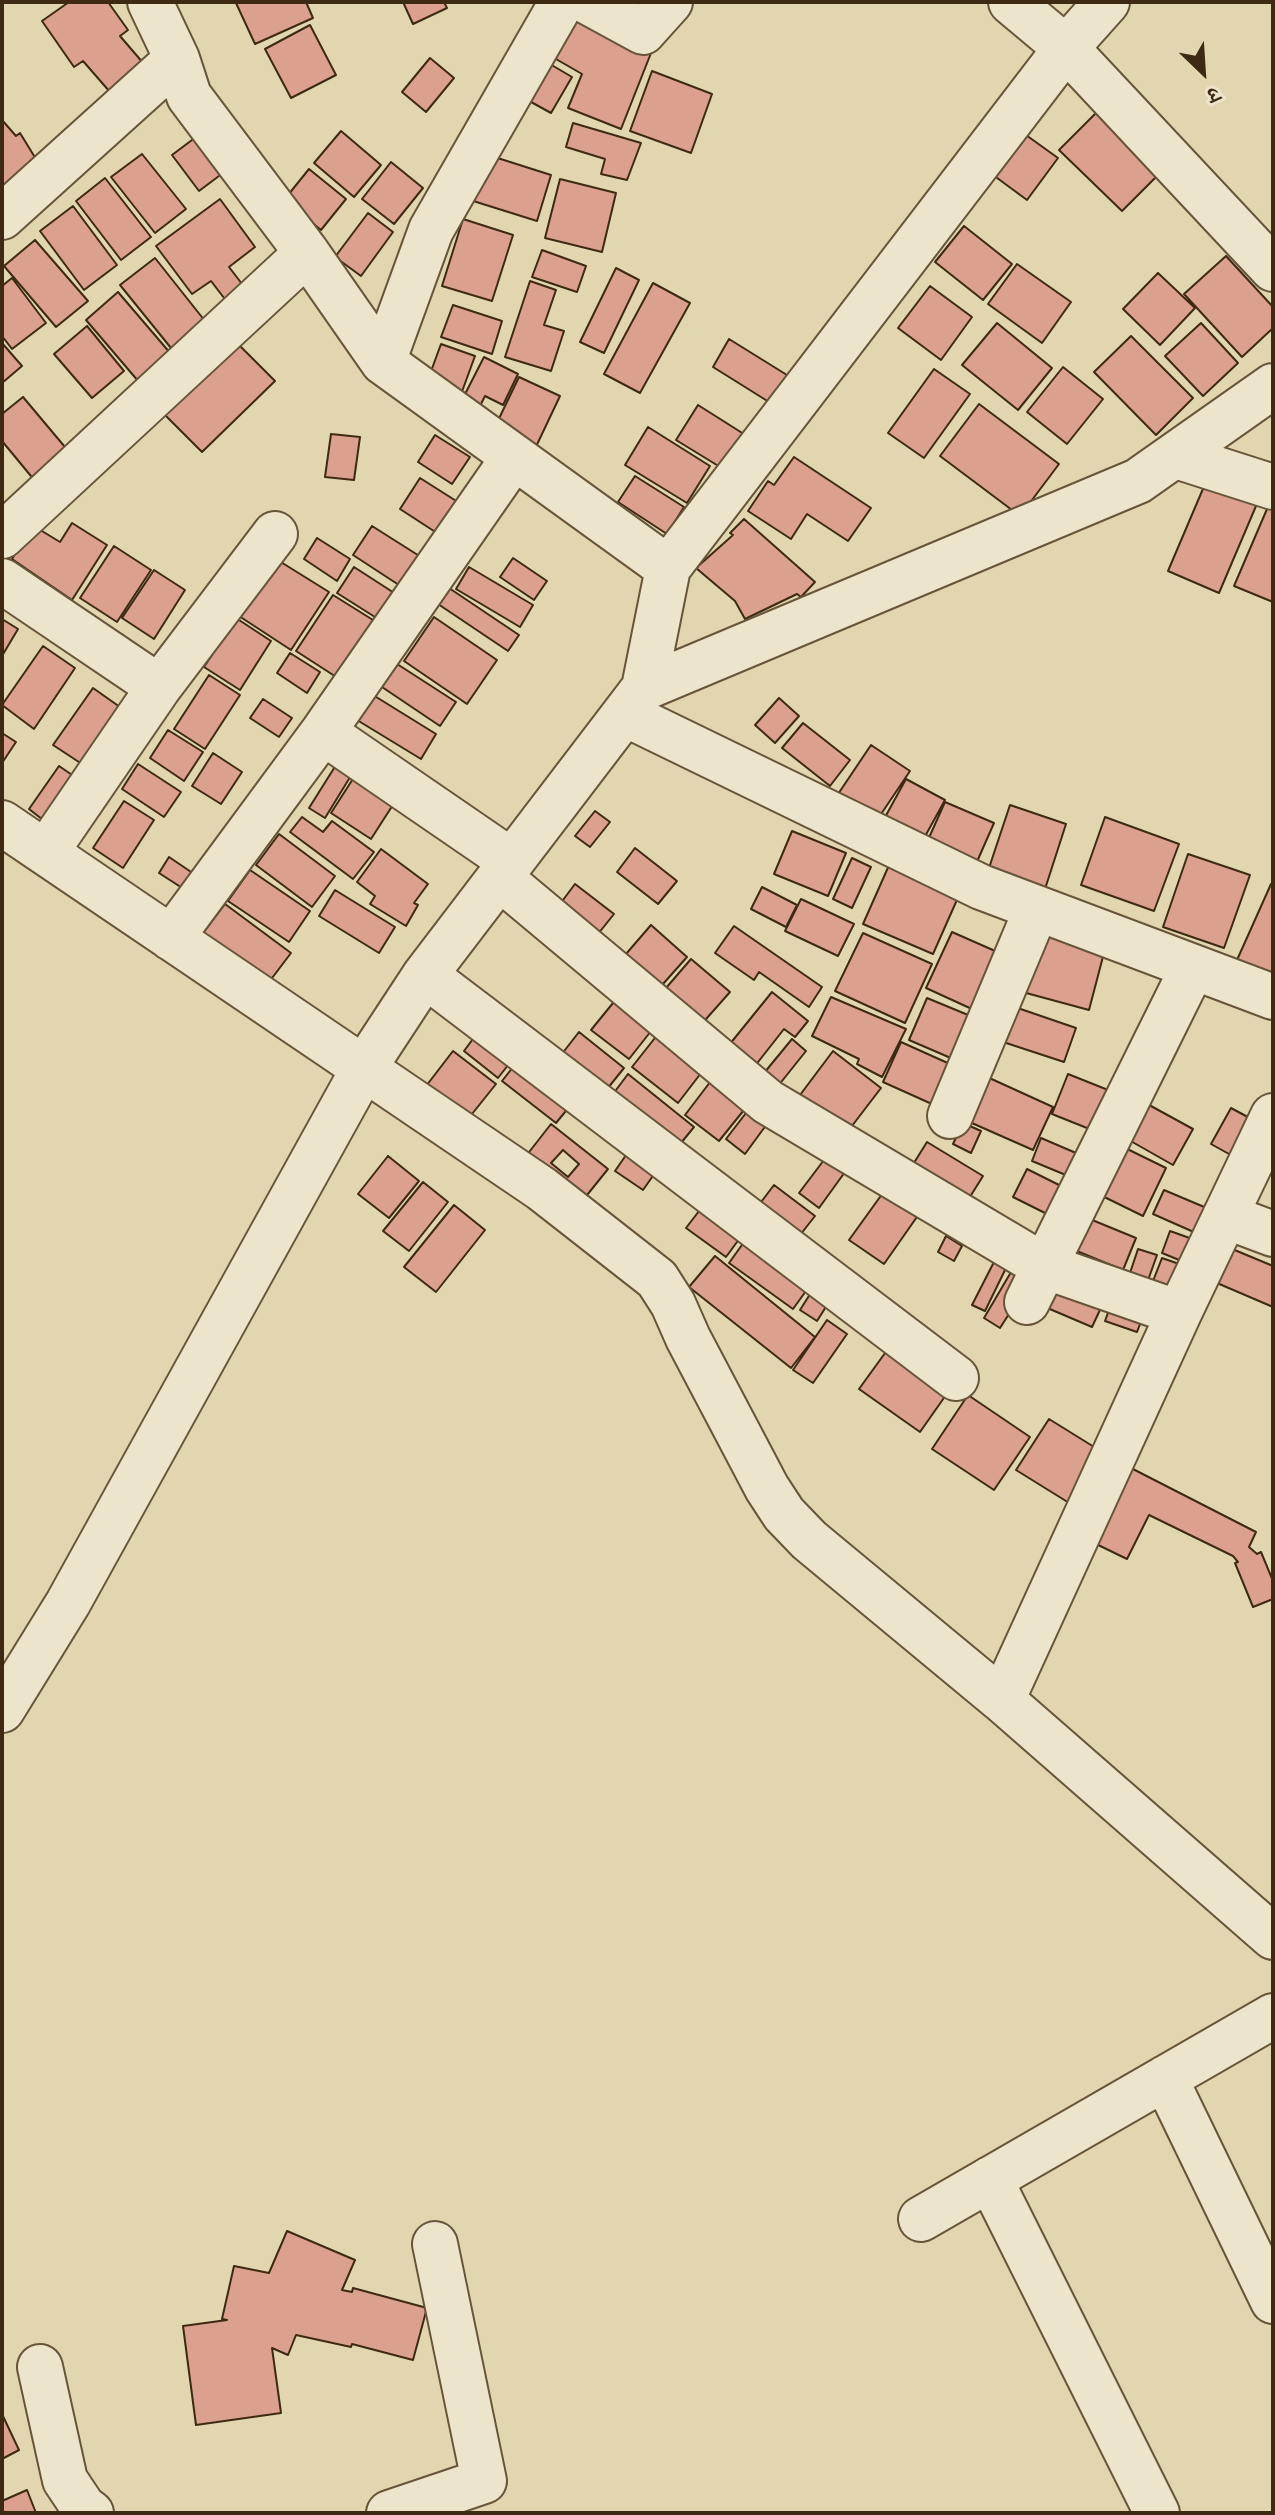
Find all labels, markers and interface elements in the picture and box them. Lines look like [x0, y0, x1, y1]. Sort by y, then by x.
north arrow [1163, 32, 1243, 112]
text: उ [1203, 81, 1223, 106]

